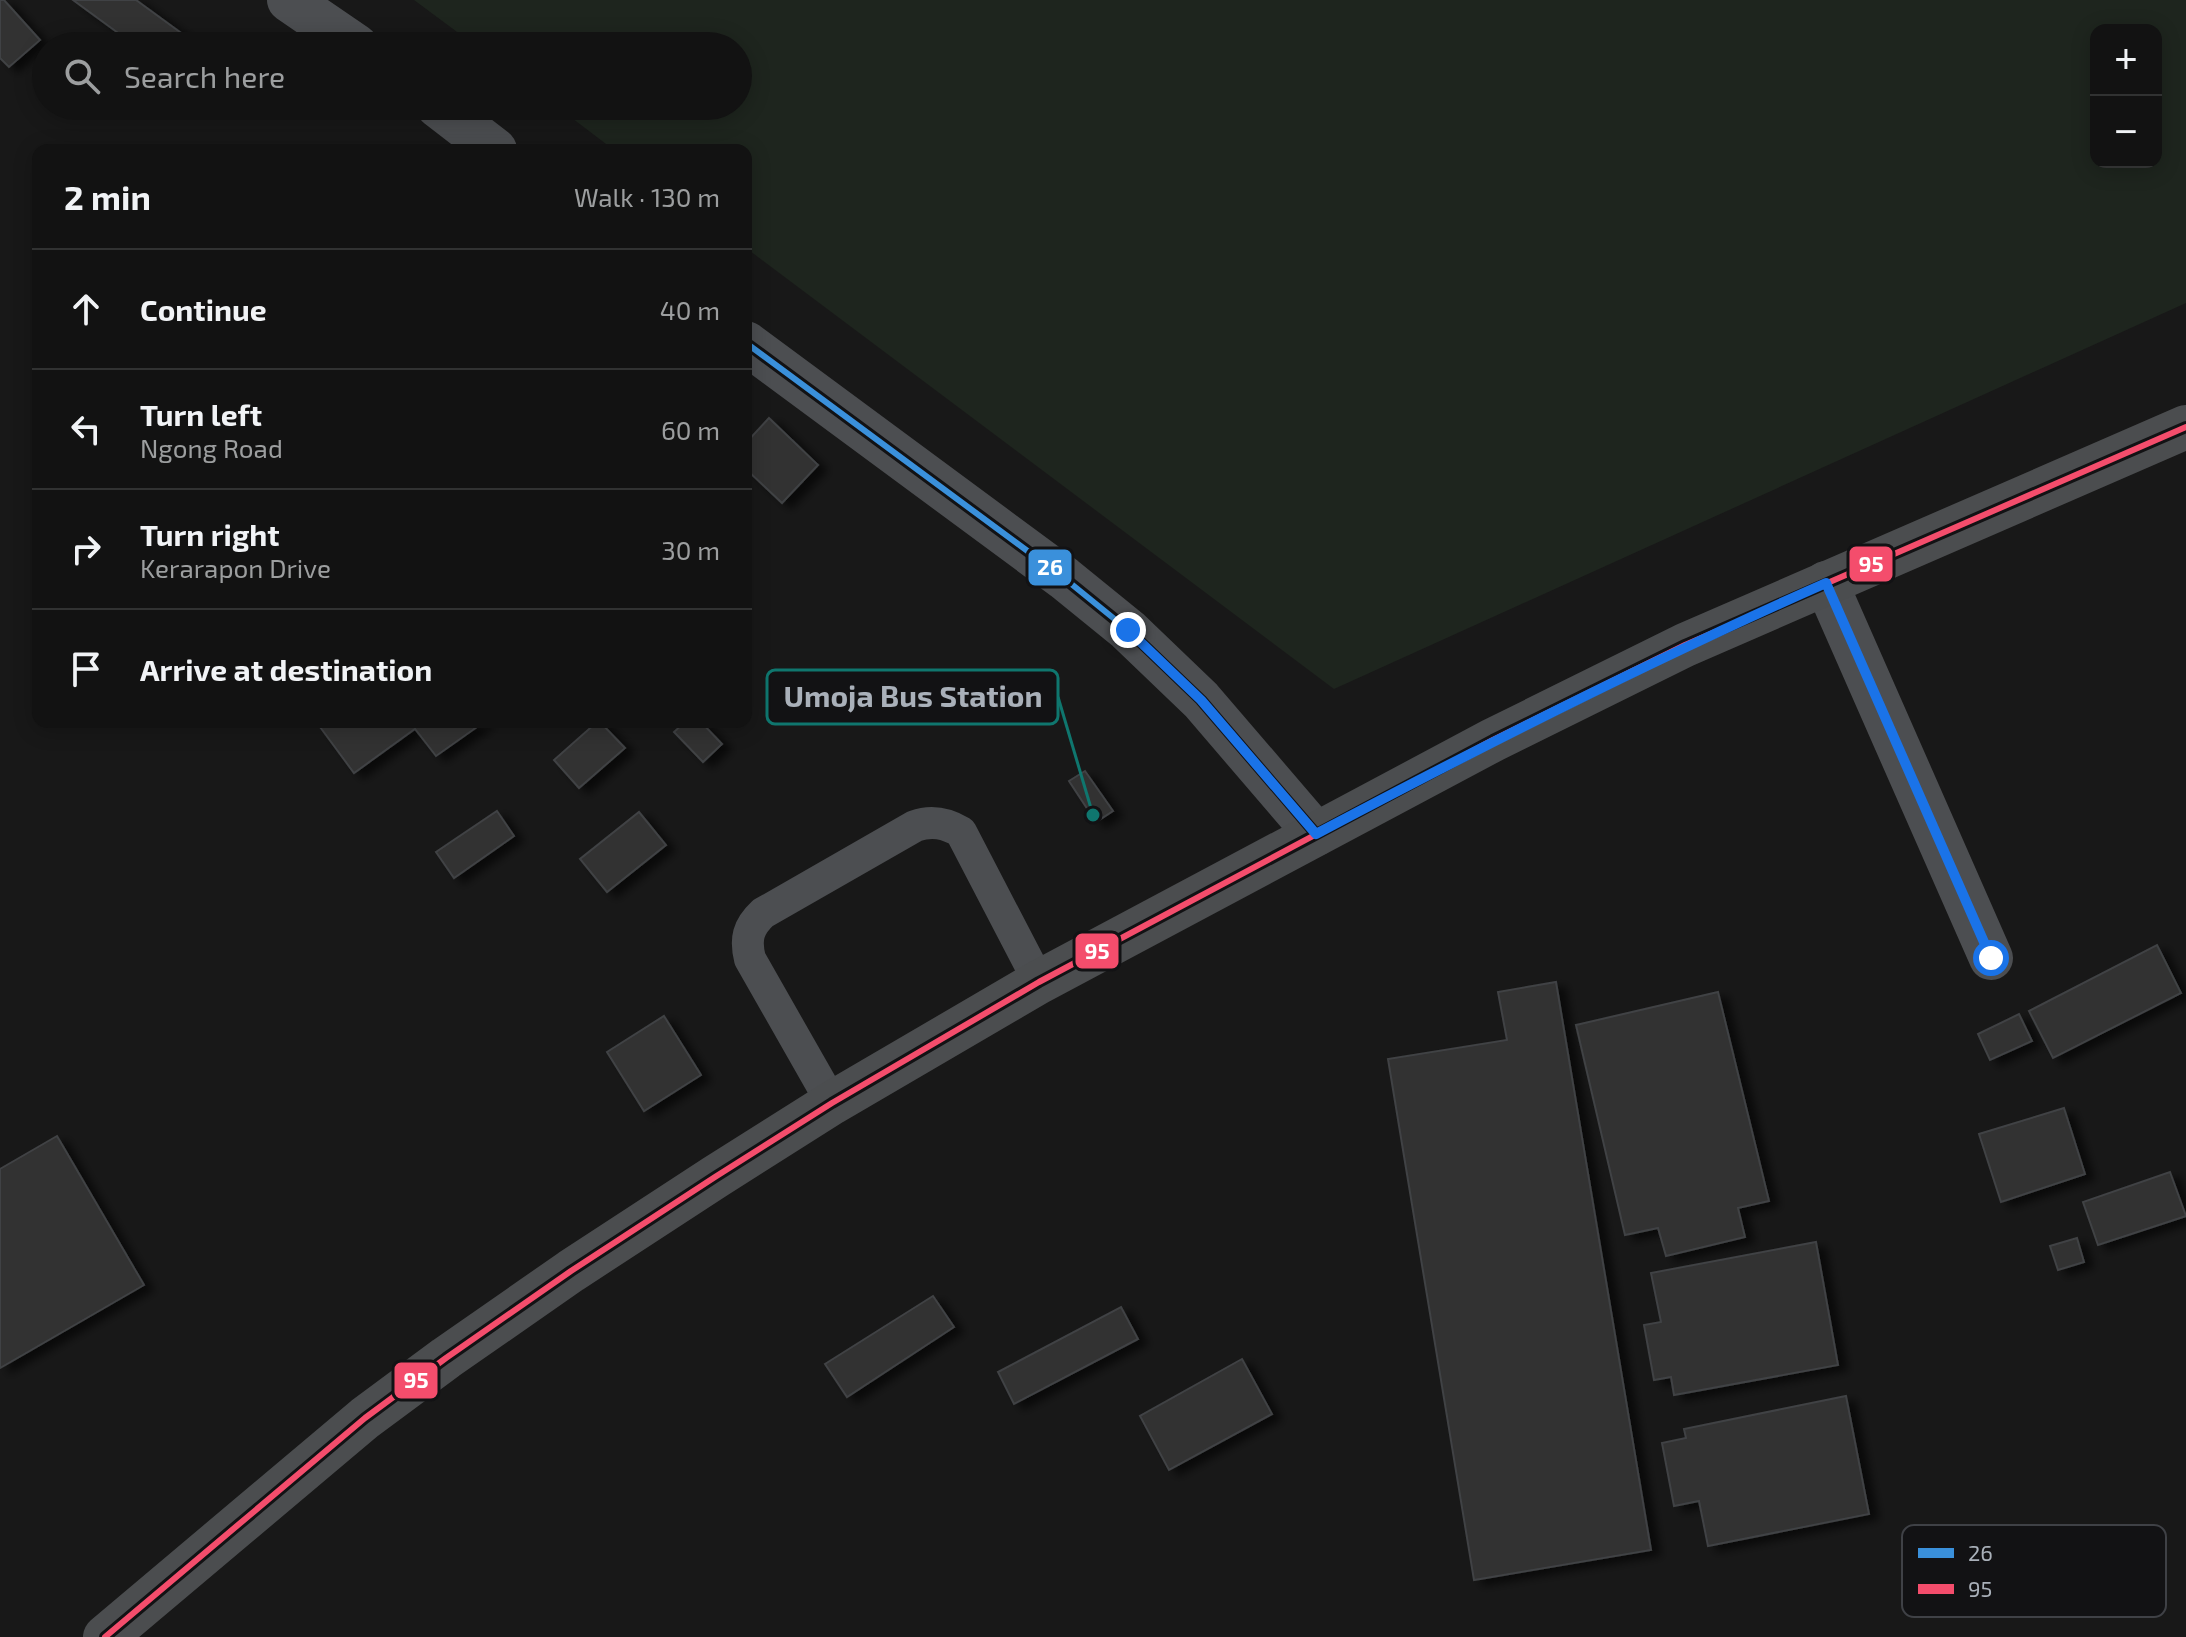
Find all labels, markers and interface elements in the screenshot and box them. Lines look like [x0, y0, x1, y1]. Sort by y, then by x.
map controls [2090, 24, 2162, 168]
button: + [2090, 24, 2162, 96]
search box [32, 32, 752, 120]
icon: search [60, 54, 104, 98]
text: Search here [124, 58, 285, 94]
button: − [2090, 96, 2162, 168]
text: 2 min [64, 176, 151, 217]
text: Walk · 130 m [574, 181, 720, 212]
icon: ahead [64, 287, 108, 331]
text: Continue [140, 291, 267, 327]
text: 40 m [660, 294, 720, 325]
text: Turn left [140, 396, 262, 432]
icon: left [64, 407, 108, 451]
text: 60 m [661, 414, 720, 445]
text: Ngong Road [140, 432, 283, 463]
text: Turn right [140, 516, 280, 552]
icon: right [64, 527, 108, 571]
text: 30 m [661, 534, 720, 565]
line badge: 95 [1848, 545, 1894, 583]
line badge: 26 [1027, 548, 1073, 587]
text: 95 [1858, 550, 1884, 576]
text: Kerarapon Drive [140, 552, 331, 583]
text: 26 [1037, 553, 1063, 579]
route end [1110, 612, 1146, 648]
icon: arrive [64, 647, 108, 691]
text: Arrive at destination [140, 651, 432, 687]
callout: Umoja Bus Station [767, 670, 1058, 724]
text: Umoja Bus Station [783, 677, 1043, 713]
line badge: 95 [1074, 932, 1120, 970]
text: 95 [1084, 937, 1110, 963]
route start [1973, 940, 2009, 976]
line badge: 95 [393, 1361, 439, 1400]
text: 95 [403, 1366, 429, 1392]
legend [1902, 1525, 2166, 1617]
text: 26 [1968, 1539, 1993, 1565]
text: 95 [1968, 1575, 1992, 1601]

